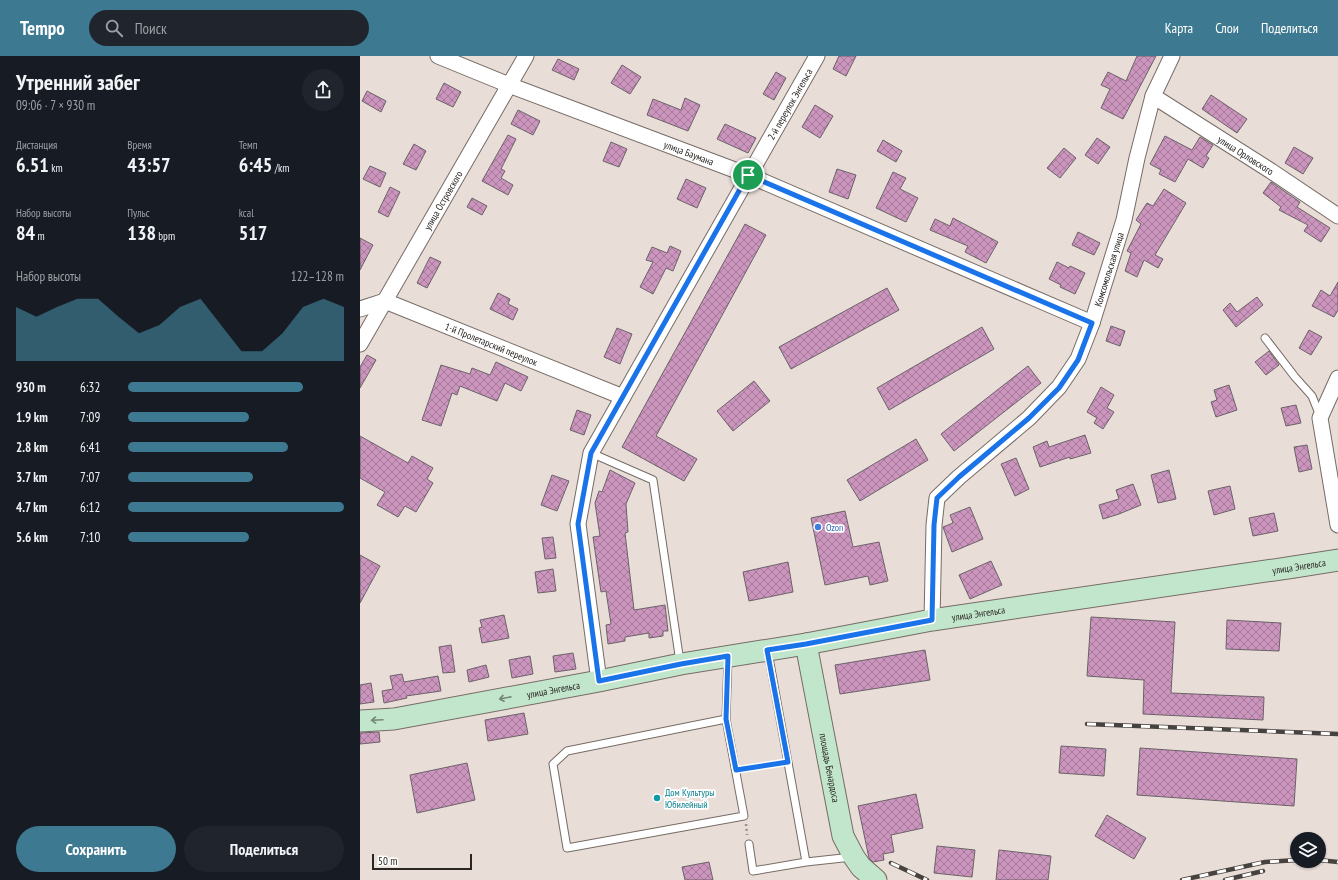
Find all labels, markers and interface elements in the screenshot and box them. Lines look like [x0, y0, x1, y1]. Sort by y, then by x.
search box [89, 10, 369, 46]
text: Tempo [20, 16, 65, 40]
icon: search [103, 17, 125, 39]
text: Поиск [135, 19, 167, 38]
text: Карта [1165, 19, 1193, 37]
text: Слои [1215, 19, 1239, 37]
text: Поделиться [1261, 19, 1318, 37]
street label: 2-й переулок Энгельса [765, 66, 815, 142]
text: Утренний забег [16, 68, 140, 96]
button: share [302, 69, 344, 111]
text: 09:06 · 7 × 930 m [16, 97, 95, 114]
street label: улица Орловского [1215, 133, 1276, 178]
text: Дистанция [16, 138, 57, 152]
text: Время [127, 138, 152, 152]
text: Темп [239, 138, 257, 152]
street label: улица Баумана [662, 138, 716, 169]
text: 6.51 [16, 152, 49, 178]
text: 43:57 [127, 152, 171, 178]
text: 6:45 [239, 152, 272, 178]
pin [731, 158, 765, 192]
text: km [49, 161, 63, 175]
text: /km [272, 161, 289, 175]
icon: arrive [737, 164, 759, 186]
street label: улица Островского [421, 168, 466, 232]
text: Набор высоты [16, 206, 71, 220]
text: Пульс [127, 206, 150, 220]
text: kcal [239, 206, 254, 220]
text: 84 [16, 220, 35, 246]
text: 138 [127, 220, 156, 246]
text: 517 [239, 220, 267, 246]
text: m [35, 229, 45, 243]
text: bpm [156, 229, 175, 243]
street label: Комсомольская улица [1092, 231, 1127, 308]
text: Набор высоты [16, 268, 81, 285]
text: 122–128 m [291, 268, 344, 285]
street label: 1-й Пролетарский переулок [443, 320, 540, 369]
text: 930 m [16, 379, 46, 396]
text: 6:32 [80, 379, 100, 396]
text: 1.9 km [16, 409, 48, 426]
text: 7:09 [80, 409, 100, 426]
text: 2.8 km [16, 439, 48, 456]
text: 6:41 [80, 439, 100, 456]
text: 3.7 km [16, 469, 47, 486]
text: 7:07 [80, 469, 100, 486]
text: 4.7 km [16, 499, 47, 516]
text: 6:12 [80, 499, 100, 516]
place label: Ozon [826, 521, 844, 534]
marker: Ozon [813, 522, 823, 532]
text: 5.6 km [16, 529, 48, 546]
text: 7:10 [80, 529, 100, 546]
street label: улица Энгельса [1271, 556, 1327, 577]
street label: улица Энгельса [951, 603, 1006, 624]
street label: улица Энгельса [526, 679, 581, 701]
one-way arrow [499, 694, 512, 702]
one-way arrow [371, 716, 384, 723]
street label: площадь Бенардоса [816, 732, 842, 804]
place label: Дом Культуры Юбилейный [665, 786, 715, 811]
marker: Дом Культуры Юбилейный [652, 793, 662, 803]
button: Сохранить [16, 826, 176, 872]
button: Поделиться [184, 826, 344, 872]
map controls [1290, 832, 1326, 868]
button: layers [1290, 832, 1326, 868]
scale bar [372, 852, 472, 871]
text: 50 m [378, 854, 397, 868]

